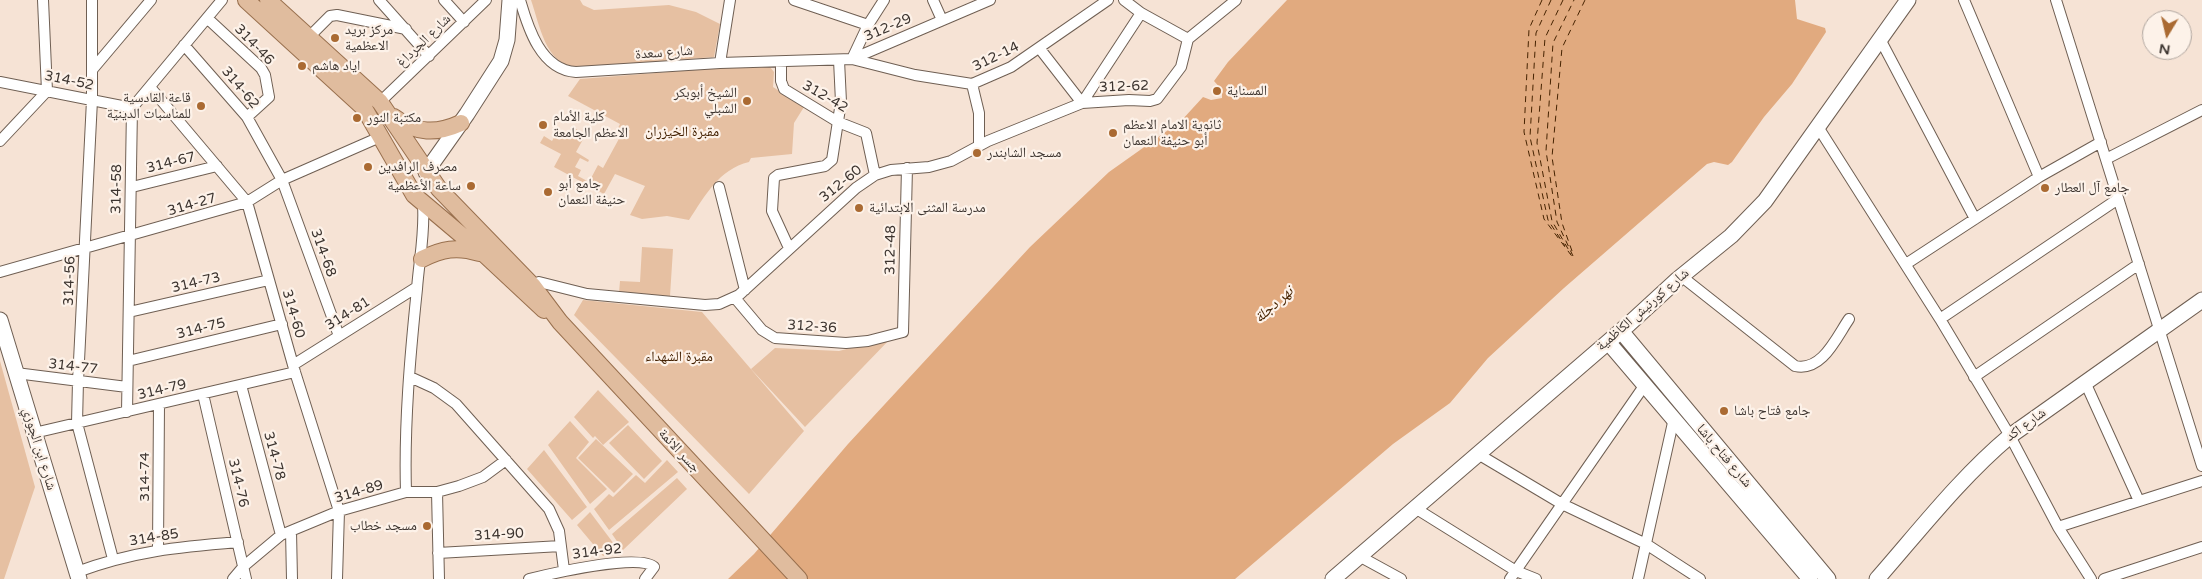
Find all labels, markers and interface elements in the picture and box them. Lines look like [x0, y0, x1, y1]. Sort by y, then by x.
north arrow [2142, 10, 2192, 60]
street label: شارع الجرداغ [393, 11, 455, 71]
street label: 312-29 [862, 11, 914, 45]
street label: 314-46 [231, 21, 277, 69]
place label: مركز بريد الاعظمية [345, 22, 393, 54]
marker: مركز بريد الاعظمية [329, 32, 341, 44]
street label: 312-14 [970, 39, 1022, 75]
text: N [2158, 40, 2172, 59]
street label: شارع سعدة [635, 43, 693, 63]
place label: اياد هاشم [312, 58, 360, 74]
marker: اياد هاشم [296, 60, 308, 72]
street label: 314-62 [218, 64, 262, 112]
street label: 314-52 [43, 68, 95, 94]
street label: 312-42 [799, 77, 851, 117]
street label: 312-62 [1099, 78, 1149, 96]
place label: المسناية [1227, 83, 1267, 99]
place label: الشيخ أبوبكر الشبلي [674, 85, 737, 118]
marker: المسناية [1211, 85, 1223, 97]
place label: قاعة القادسية للمناسبات الدينية [107, 90, 191, 122]
marker: الشيخ أبوبكر الشبلي [741, 95, 753, 107]
marker: قاعة القادسية للمناسبات الدينية [195, 100, 207, 112]
place label: كلية الأمام الاعظم الجامعة [553, 109, 628, 142]
place label: مكتبة النور [367, 110, 421, 126]
marker: مكتبة النور [351, 112, 363, 124]
place label: ثانوية الامام الاعظم أبو حنيفة النعمان [1123, 117, 1221, 150]
marker: كلية الأمام الاعظم الجامعة [537, 119, 549, 131]
park label: مقبرة الخيزران [645, 124, 719, 140]
marker: ثانوية الامام الاعظم أبو حنيفة النعمان [1107, 127, 1119, 139]
place label: مسجد الشابندر [987, 145, 1061, 161]
marker: مسجد الشابندر [971, 147, 983, 159]
street label: 314-67 [145, 149, 197, 177]
place label: مصرف الرافدين [378, 159, 457, 175]
marker: مصرف الرافدين [362, 161, 374, 173]
street label: 312-60 [816, 162, 866, 206]
street label: 314-58 [108, 164, 126, 214]
place label: جامع أبو حنيفة النعمان [558, 176, 625, 208]
place label: ساعة الأعظمية [388, 178, 461, 194]
marker: ساعة الأعظمية [465, 180, 477, 192]
place label: جامع آل العطار [2055, 180, 2129, 196]
marker: جامع آل العطار [2039, 182, 2051, 194]
marker: جامع أبو حنيفة النعمان [542, 186, 554, 198]
street label: 314-27 [166, 190, 218, 220]
place label: مدرسة المثنى الابتدائية [869, 200, 986, 216]
marker: مدرسة المثنى الابتدائية [853, 202, 865, 214]
street label: 312-48 [882, 225, 900, 275]
street label: 314-68 [307, 227, 339, 279]
street label: 314-56 [61, 256, 79, 306]
street label: شارع كورنيش الكاظمية [1593, 265, 1693, 355]
street label: 314-73 [170, 269, 222, 297]
water label: نهر دجلة [1251, 283, 1297, 327]
street label: 314-60 [278, 288, 308, 340]
street label: 314-81 [322, 294, 374, 334]
street label: 314-75 [175, 315, 227, 343]
street label: 312-36 [787, 317, 837, 337]
park label: مقبرة الشهداء [645, 349, 713, 365]
street label: 314-77 [47, 356, 99, 378]
street label: 314-79 [136, 376, 188, 404]
place label: جامع فتاح باشا [1734, 403, 1810, 419]
marker: جامع فتاح باشا [1718, 405, 1730, 417]
street label: شارع اكد [2002, 405, 2050, 445]
street label: شارع ابن الجوزي [18, 406, 60, 492]
street label: شارع فتاح باشا [1693, 421, 1755, 491]
street label: جسر الائمة [654, 426, 704, 476]
street label: 314-78 [259, 430, 289, 482]
street label: 314-74 [137, 452, 153, 502]
street label: 314-76 [224, 457, 252, 509]
street label: 314-89 [333, 477, 385, 507]
place label: مسجد خطاب [350, 518, 417, 534]
marker: مسجد خطاب [421, 520, 433, 532]
street label: 314-90 [474, 525, 524, 545]
street label: 314-85 [128, 526, 180, 550]
street label: 314-92 [571, 541, 623, 563]

